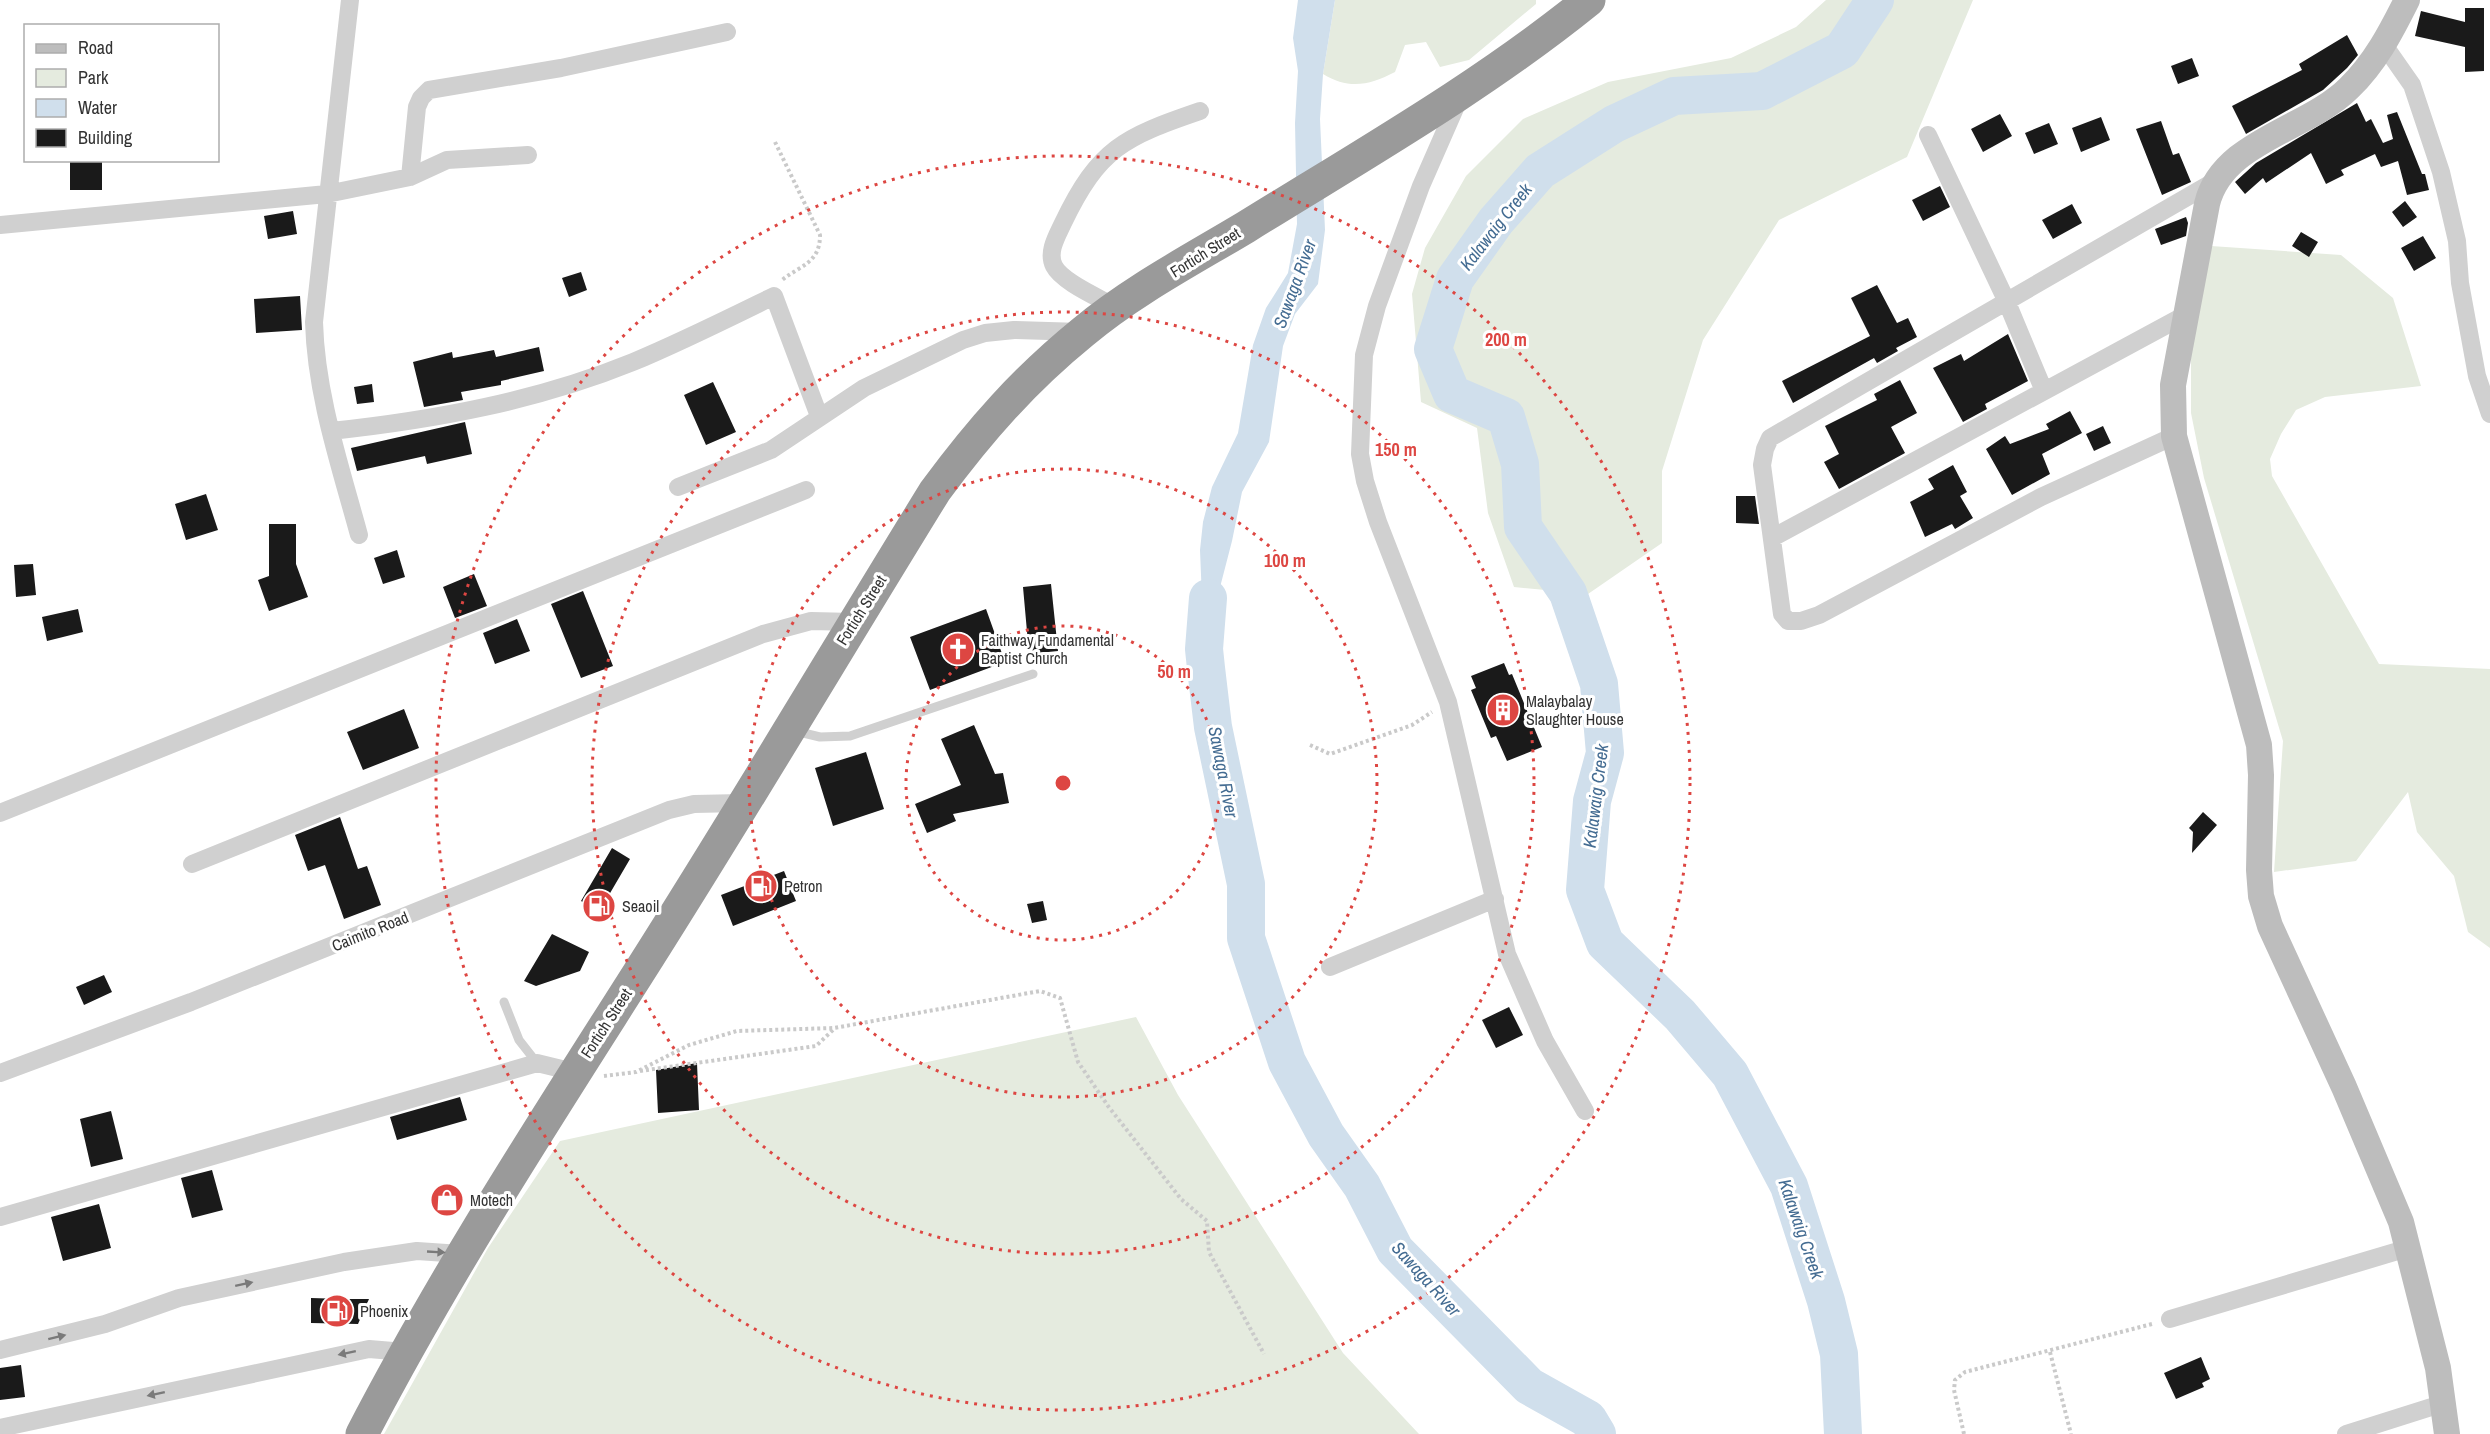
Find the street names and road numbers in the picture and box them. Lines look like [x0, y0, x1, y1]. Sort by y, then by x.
street label: Fortich Street [1166, 222, 1245, 282]
street label: Fortich Street [831, 570, 891, 649]
street label: Caimito Road [328, 906, 412, 956]
street label: Fortich Street [575, 984, 637, 1062]

